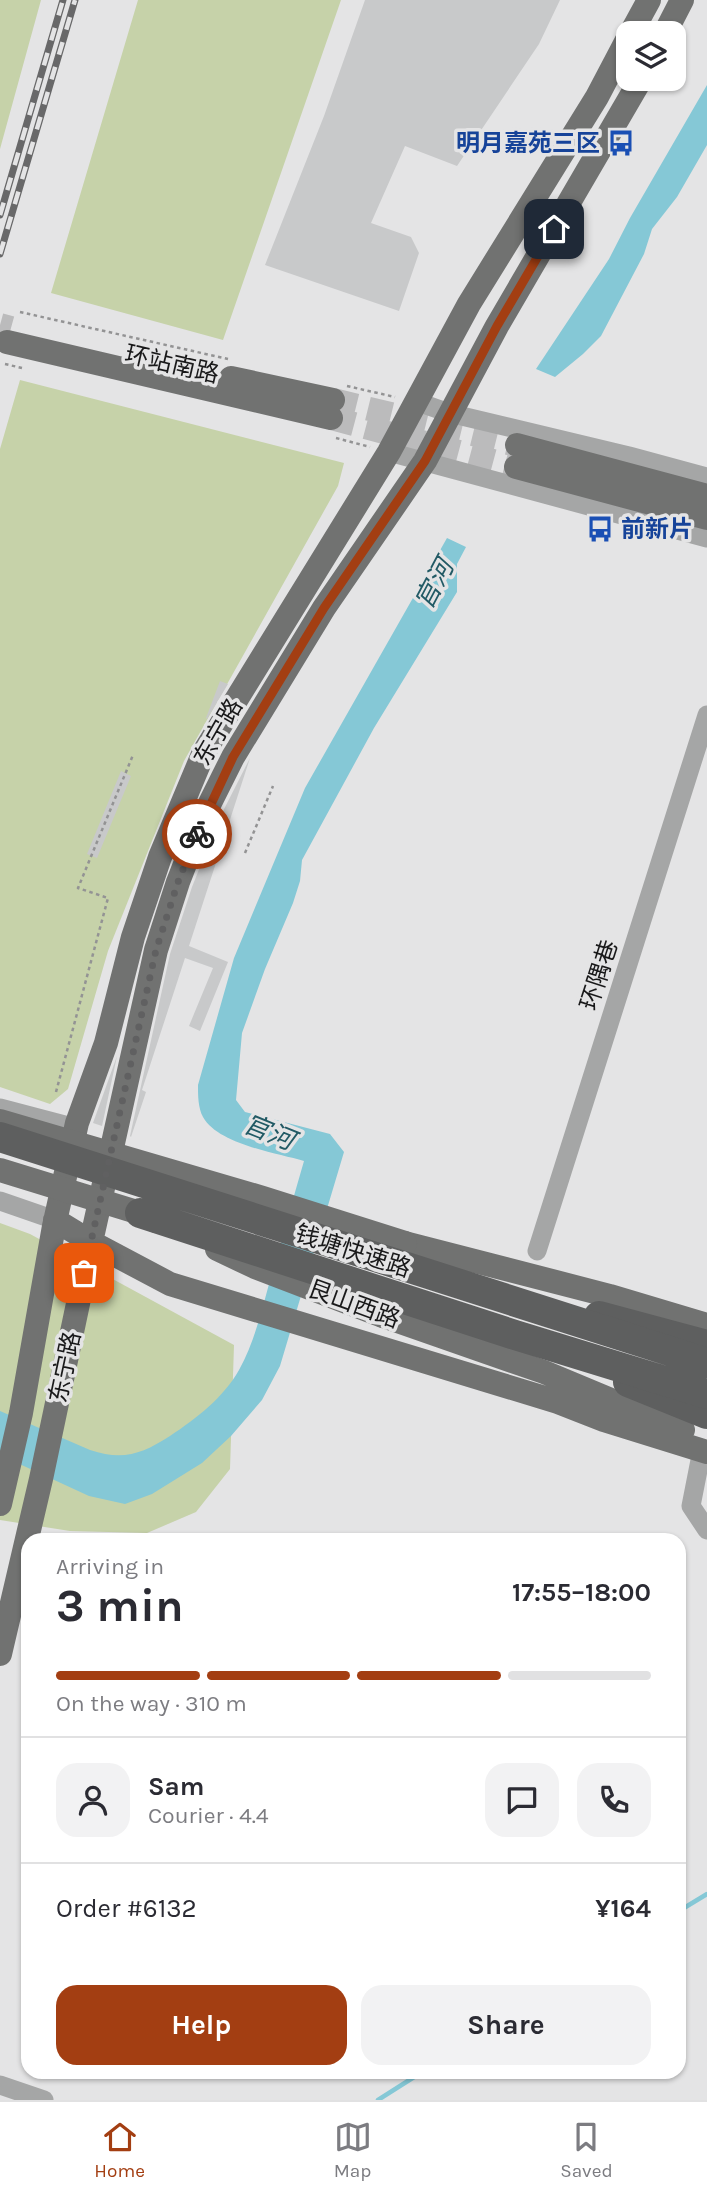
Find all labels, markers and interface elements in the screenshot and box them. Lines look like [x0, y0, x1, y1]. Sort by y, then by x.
map controls [616, 21, 686, 91]
button: layers [616, 21, 686, 91]
bus stop icon: 明月嘉苑三区 [606, 128, 636, 158]
place label: 明月嘉苑三区 [456, 129, 600, 157]
pin [524, 199, 584, 259]
icon: home [535, 210, 573, 248]
street label: 环站南路 [122, 340, 222, 388]
bus stop icon: 前新片 [585, 514, 615, 544]
place label: 前新片 [621, 515, 693, 543]
water label: 官河 [409, 550, 463, 614]
street label: 东宁路 [188, 694, 248, 770]
courier [162, 799, 232, 869]
icon: bike [178, 815, 216, 853]
street label: 环隅巷 [575, 936, 623, 1014]
water label: 官河 [239, 1108, 303, 1158]
street label: 钱塘快速路 [292, 1219, 414, 1283]
pin [54, 1243, 114, 1303]
icon: bag [65, 1254, 103, 1292]
street label: 艮山西路 [304, 1274, 404, 1334]
street label: 东宁路 [44, 1329, 86, 1405]
text: Arriving in [56, 1553, 164, 1580]
text: 17:55–18:00 [512, 1577, 651, 1608]
text: 3 min [56, 1579, 184, 1633]
text: On the way · 310 m [56, 1690, 247, 1717]
button: person [56, 1763, 130, 1837]
button: chat [485, 1763, 559, 1837]
button: phone [577, 1763, 651, 1837]
text: Sam [148, 1771, 204, 1802]
text: Courier · 4.4 [148, 1802, 269, 1829]
text: Order #6132 [56, 1893, 197, 1924]
text: ¥164 [595, 1893, 651, 1924]
button: Help [56, 1985, 347, 2065]
button: Share [361, 1985, 651, 2065]
tab: Home [94, 2118, 145, 2182]
tab: Map [334, 2118, 372, 2182]
tab: Saved [560, 2118, 613, 2182]

